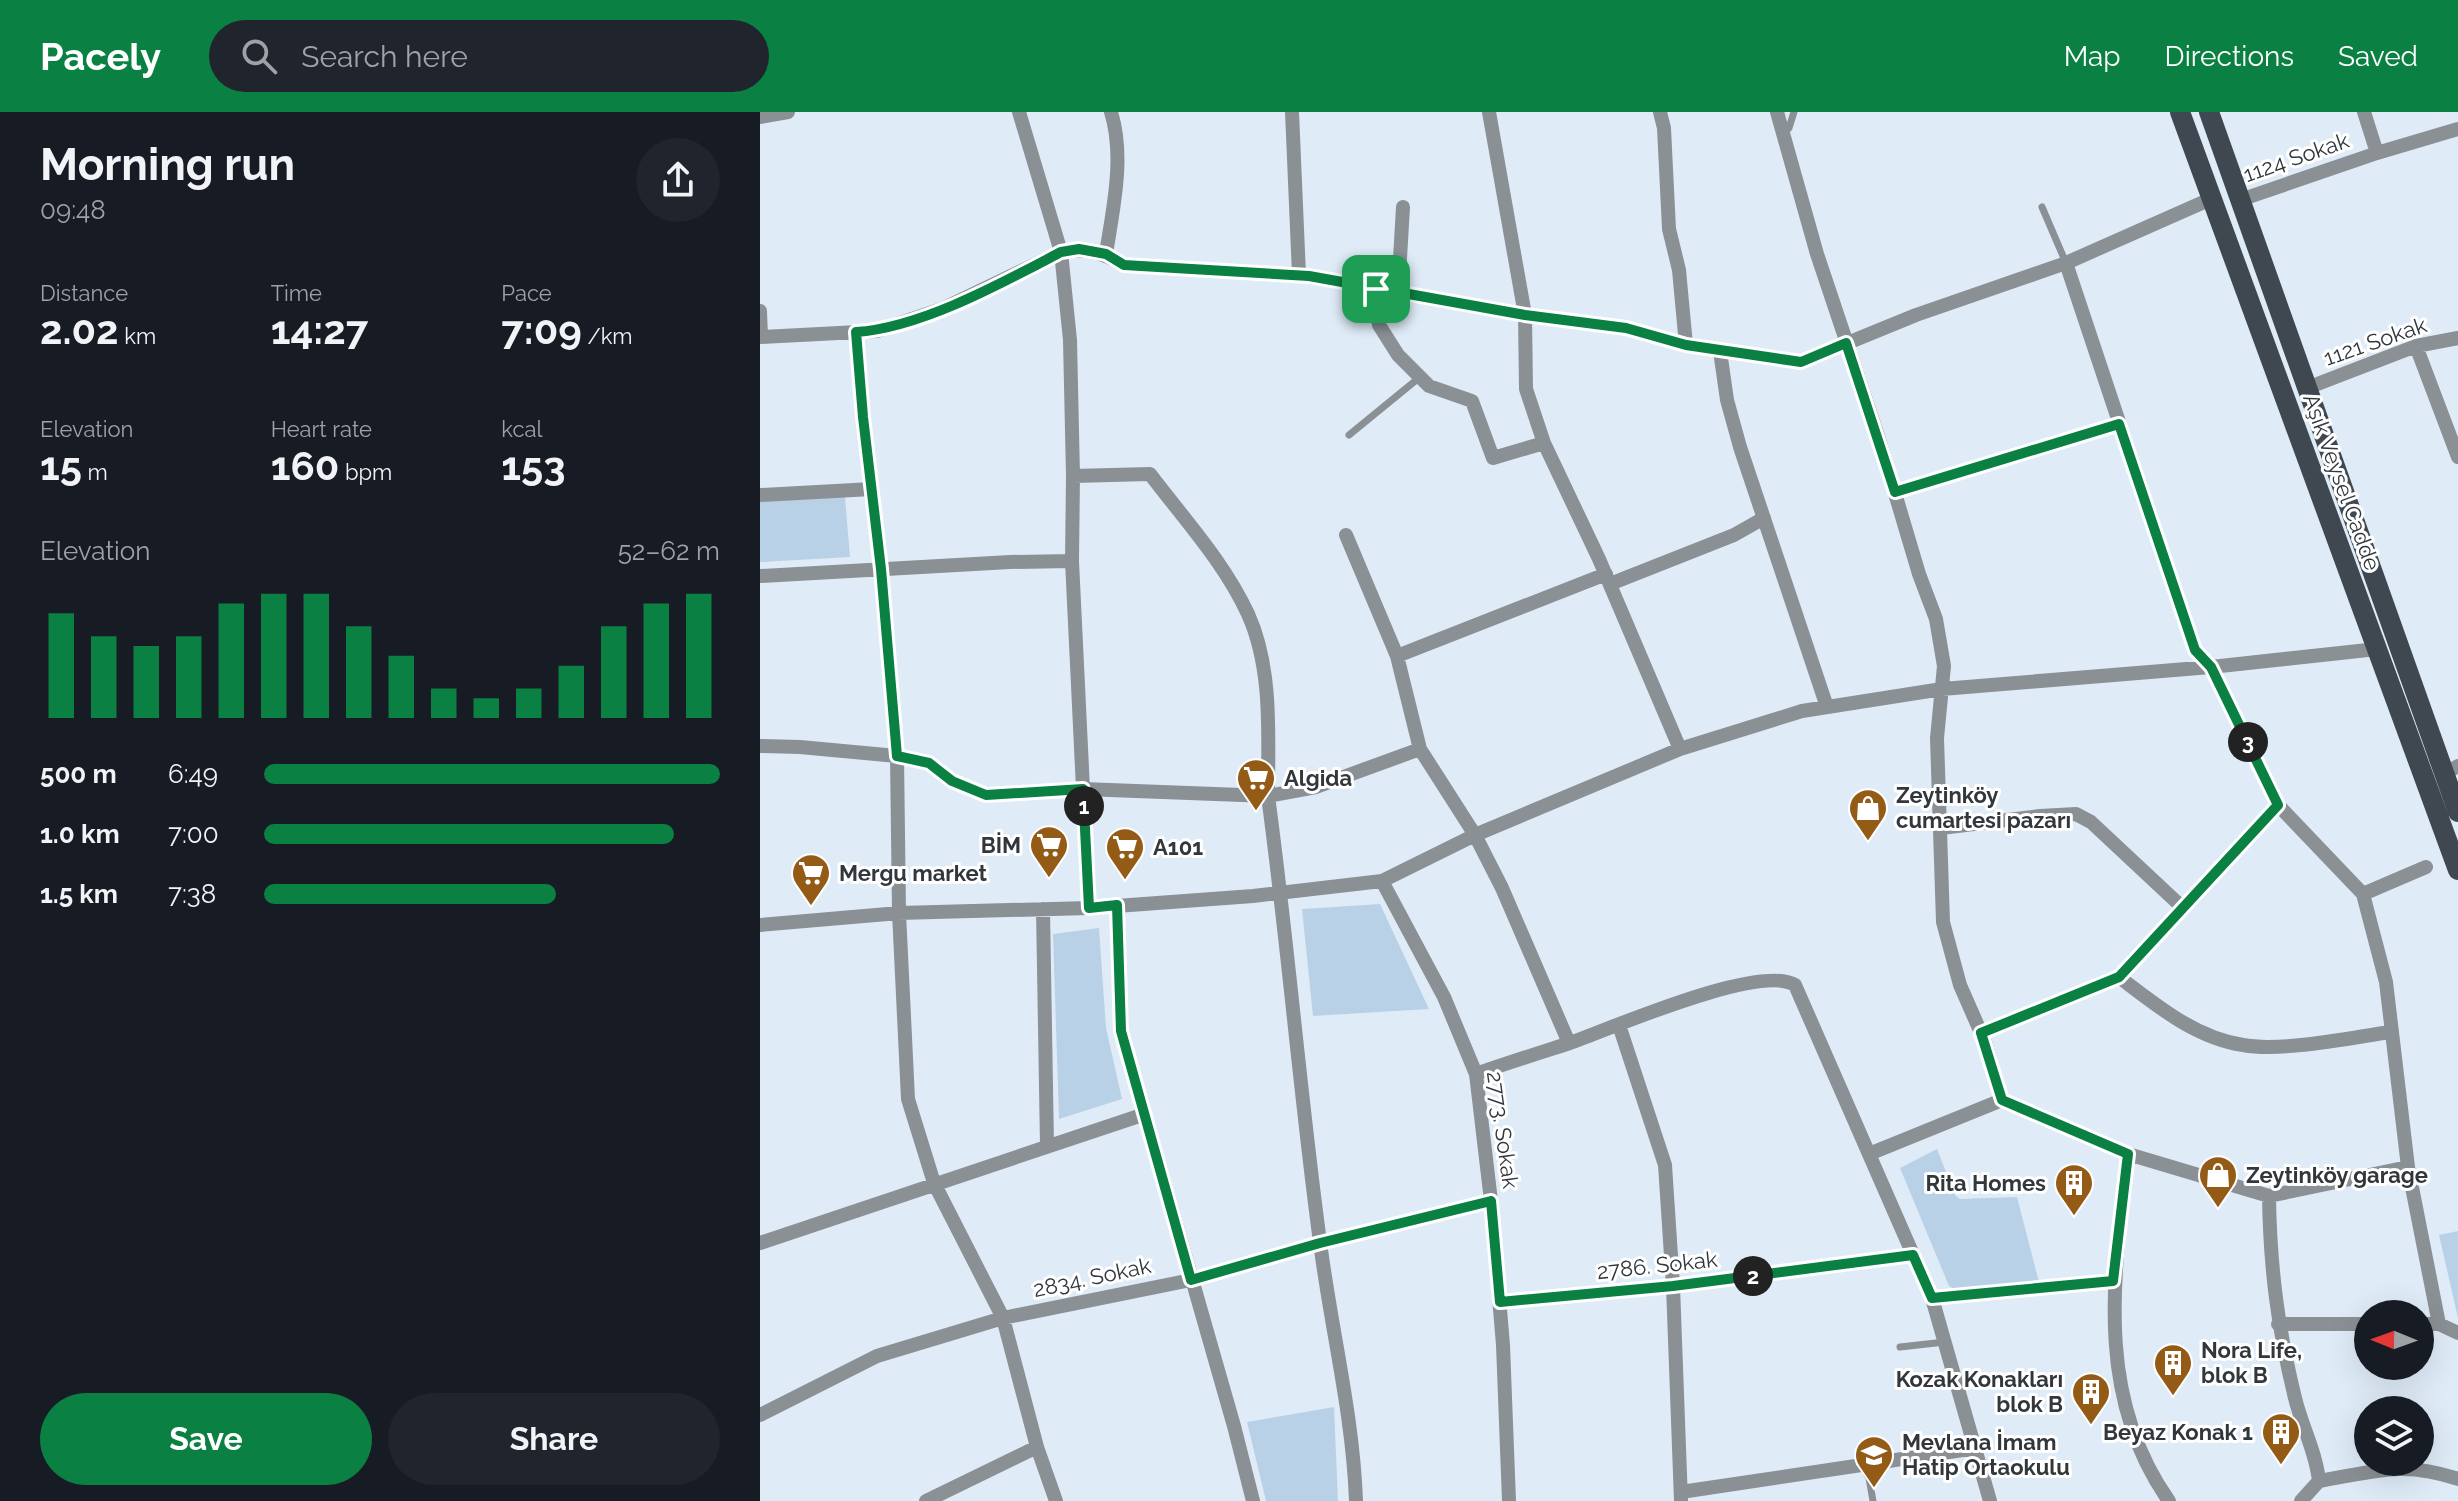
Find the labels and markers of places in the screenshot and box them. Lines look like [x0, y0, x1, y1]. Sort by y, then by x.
pin [1342, 255, 1410, 323]
pin: 3 [2228, 722, 2268, 762]
supermarket icon: Algida [1235, 757, 1277, 812]
place label: Algida [1284, 765, 1352, 791]
place label: Zeytinköy cumartesi pazarı [1896, 782, 2071, 833]
pin: 1 [1064, 786, 1104, 826]
shop icon: Zeytinköy cumartesi pazarı [1847, 787, 1889, 842]
supermarket icon: BİM [1028, 824, 1070, 879]
supermarket icon: A101 [1104, 826, 1146, 881]
place label: BİM [981, 832, 1021, 858]
place label: A101 [1153, 834, 1203, 860]
supermarket icon: Mergu market [790, 852, 832, 907]
place label: Mergu market [839, 860, 988, 886]
shop icon: Zeytinköy garage [2197, 1154, 2239, 1209]
building icon: Rita Homes [2053, 1162, 2095, 1217]
place label: Zeytinköy garage [2246, 1162, 2428, 1188]
place label: Rita Homes [1925, 1170, 2046, 1196]
pin: 2 [1733, 1256, 1773, 1296]
place label: Nora Life, blok B [2201, 1337, 2302, 1388]
building icon: Nora Life, blok B [2152, 1342, 2194, 1397]
place label: Kozak Konakları blok B [1896, 1366, 2063, 1417]
building icon: Kozak Konakları blok B [2070, 1371, 2112, 1426]
building icon: Beyaz Konak 1 [2260, 1411, 2302, 1466]
place label: Beyaz Konak 1 [2103, 1419, 2253, 1445]
place label: Mevlana İmam Hatip Ortaokulu [1902, 1429, 2070, 1480]
school or university icon: Mevlana İmam Hatip Ortaokulu [1853, 1434, 1895, 1489]

